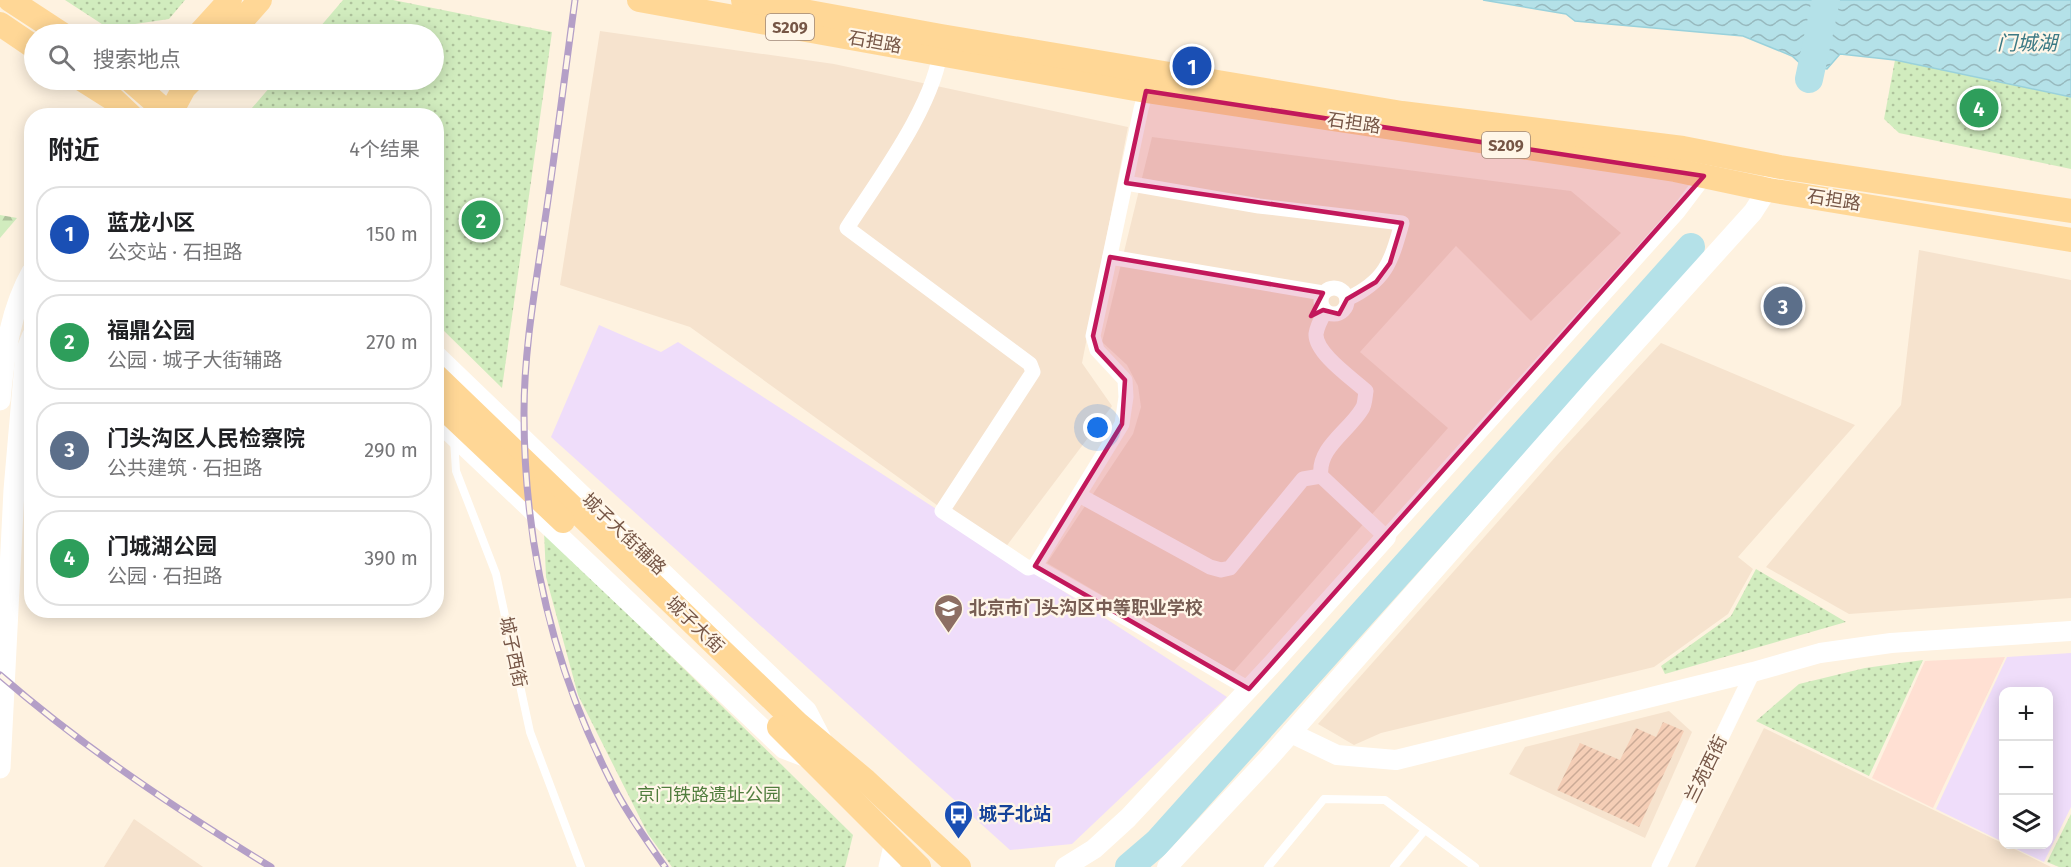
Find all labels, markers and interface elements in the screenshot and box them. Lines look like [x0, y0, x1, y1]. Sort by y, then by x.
road number: S209 [766, 14, 814, 40]
search box [24, 24, 444, 90]
street label: 石担路 [847, 26, 903, 58]
water label: 门城湖 [1997, 31, 2060, 55]
icon: search [45, 41, 78, 74]
pin: 1 [1172, 44, 1212, 88]
text: 搜索地点 [93, 46, 181, 73]
pin: 4 [1960, 86, 1998, 130]
street label: 石担路 [1326, 108, 1382, 138]
road number: S209 [1482, 132, 1530, 158]
text: 附近 [48, 135, 100, 166]
text: 4个结果 [349, 137, 420, 161]
street label: 石担路 [1806, 185, 1862, 215]
pin: 2 [462, 198, 500, 242]
text: 蓝龙小区 [107, 209, 195, 236]
text: 1 [65, 222, 74, 246]
text: 150 m [366, 222, 418, 246]
text: 公交站 · 石担路 [107, 240, 242, 264]
pin: 3 [1764, 284, 1802, 328]
text: 福鼎公园 [107, 317, 195, 344]
text: 2 [64, 330, 75, 354]
text: 270 m [366, 330, 418, 354]
text: 公园 · 城子大街辅路 [107, 348, 282, 372]
your location [1083, 413, 1112, 442]
text: 门头沟区人民检察院 [107, 425, 305, 452]
text: 3 [64, 438, 75, 462]
text: 290 m [364, 438, 418, 462]
text: 公共建筑 · 石担路 [107, 456, 262, 480]
street label: 城子大街辅路 [578, 489, 670, 579]
text: 门城湖公园 [107, 533, 217, 560]
text: 4 [64, 546, 75, 570]
text: 390 m [364, 546, 418, 570]
text: 公园 · 石担路 [107, 564, 222, 588]
street label: 城子大街 [661, 592, 729, 658]
school or university icon: 北京市门头沟区中等职业学校 [932, 592, 964, 634]
place label: 北京市门头沟区中等职业学校 [969, 597, 1203, 619]
street label: 城子西街 [495, 614, 531, 690]
map controls [1999, 687, 2053, 849]
button: + [1999, 687, 2053, 741]
street label: 兰苑西街 [1680, 732, 1732, 806]
button: − [1999, 741, 2053, 795]
park label: 京门铁路遗址公园 [637, 784, 781, 806]
button: layers [1999, 795, 2053, 849]
bus stop icon: 城子北站 [942, 798, 974, 840]
place label: 城子北站 [979, 803, 1051, 825]

